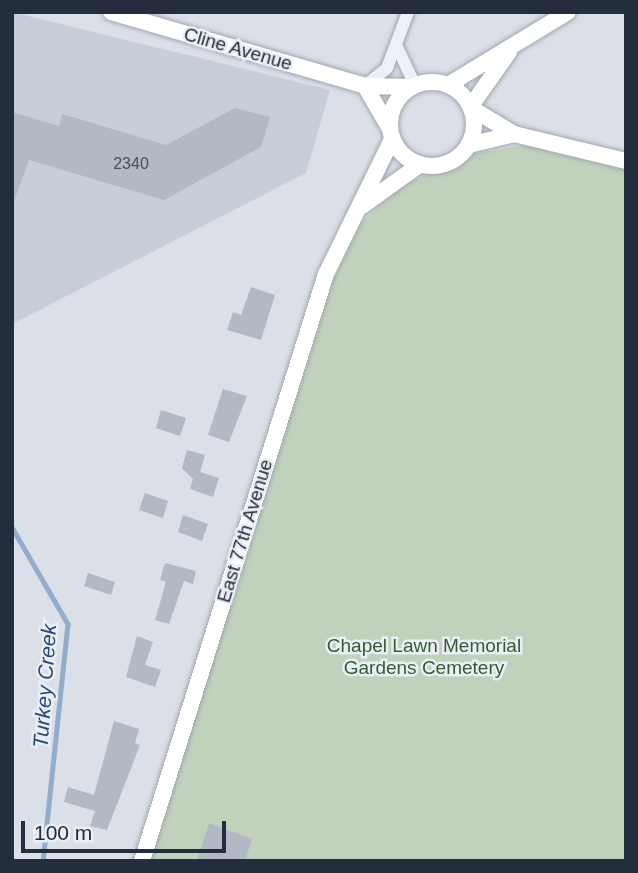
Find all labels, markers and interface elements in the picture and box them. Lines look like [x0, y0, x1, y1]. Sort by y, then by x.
street label: Cline Avenue [181, 23, 295, 75]
house number: 2340 [113, 154, 149, 174]
street label: East 77th Avenue [212, 456, 278, 606]
water label: Turkey Creek [28, 623, 62, 749]
park label: Chapel Lawn Memorial Gardens Cemetery [327, 635, 521, 679]
scale bar [24, 806, 229, 850]
text: 100 m [34, 821, 92, 844]

